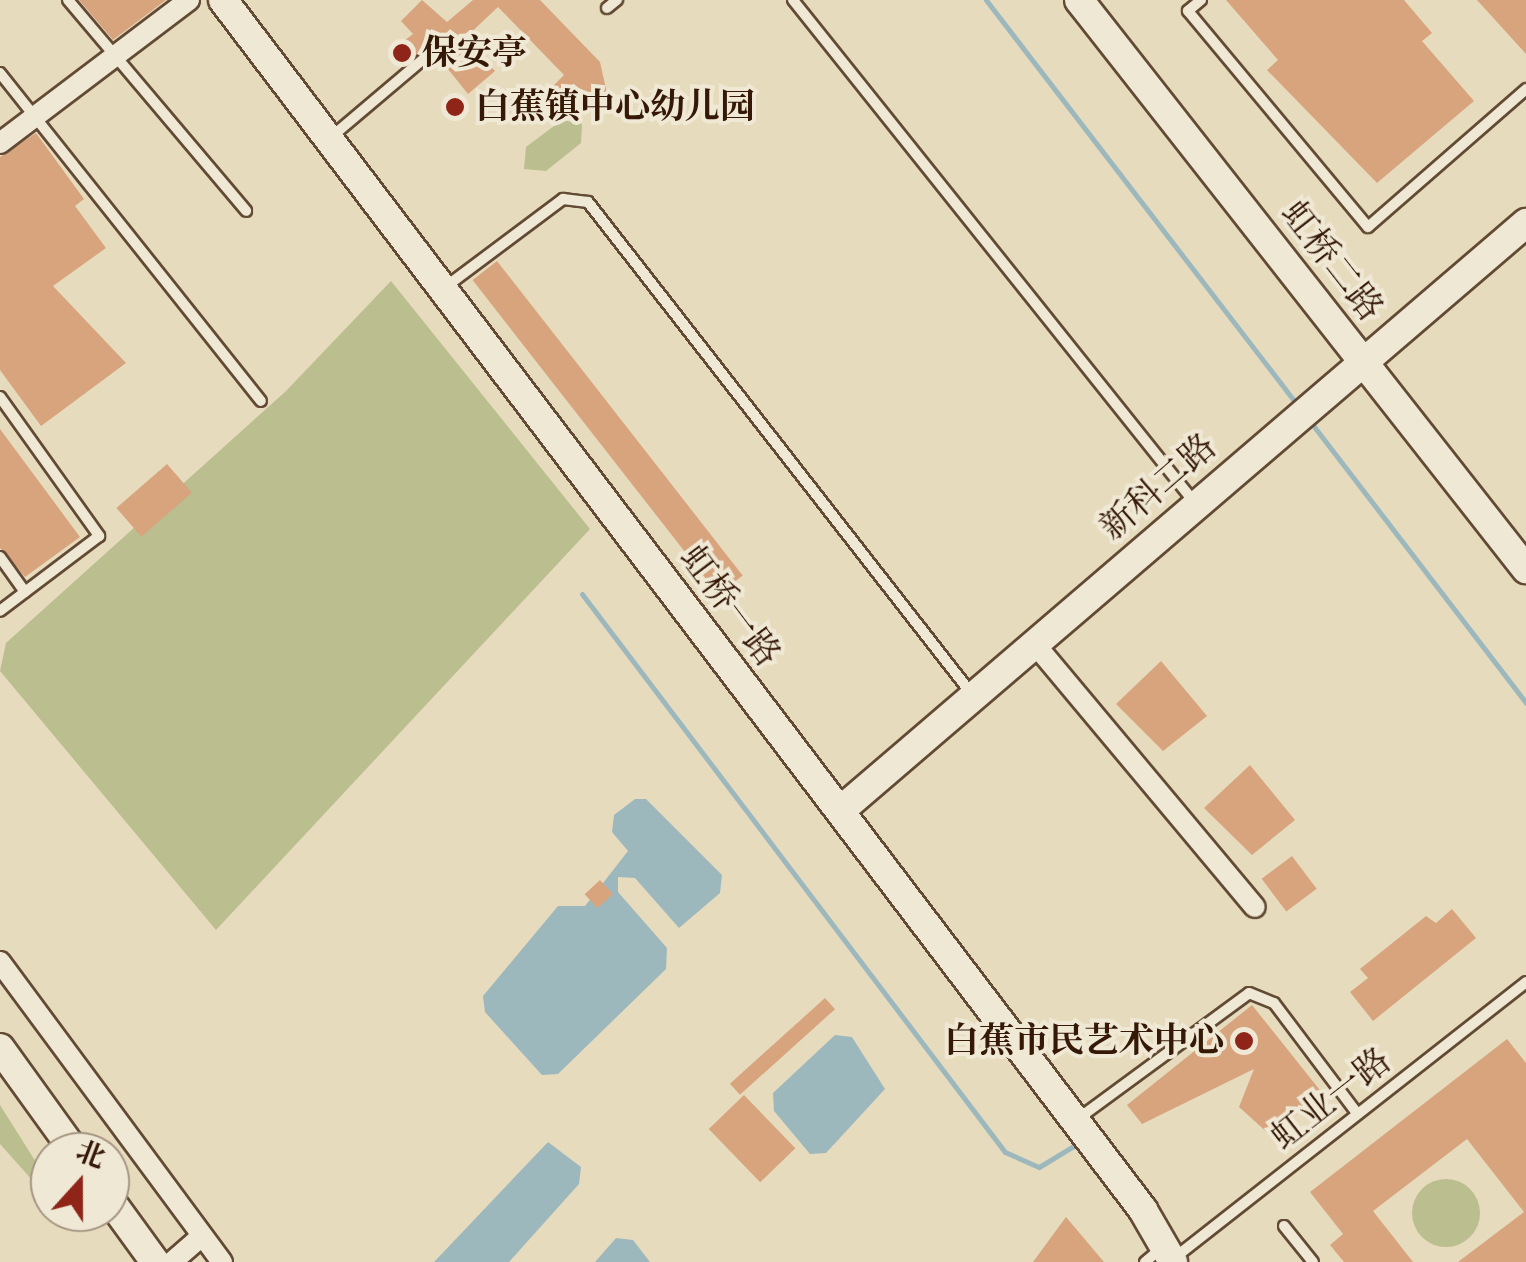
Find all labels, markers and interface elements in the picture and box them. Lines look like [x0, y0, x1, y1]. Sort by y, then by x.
place label: 保安亭 [422, 32, 527, 74]
marker: 保安亭 [391, 42, 413, 64]
place label: 白蕉镇中心幼儿园 [475, 86, 755, 128]
marker: 白蕉镇中心幼儿园 [444, 96, 466, 118]
street label: 虹桥二路 [1272, 193, 1392, 329]
street label: 新科二路 [1091, 425, 1225, 549]
street label: 虹桥一路 [671, 537, 789, 675]
place label: 白蕉市民艺术中心 [944, 1020, 1224, 1062]
marker: 白蕉市民艺术中心 [1233, 1030, 1255, 1052]
street label: 虹业一路 [1263, 1039, 1399, 1159]
north arrow [30, 1132, 130, 1232]
text: 北 [71, 1134, 110, 1177]

